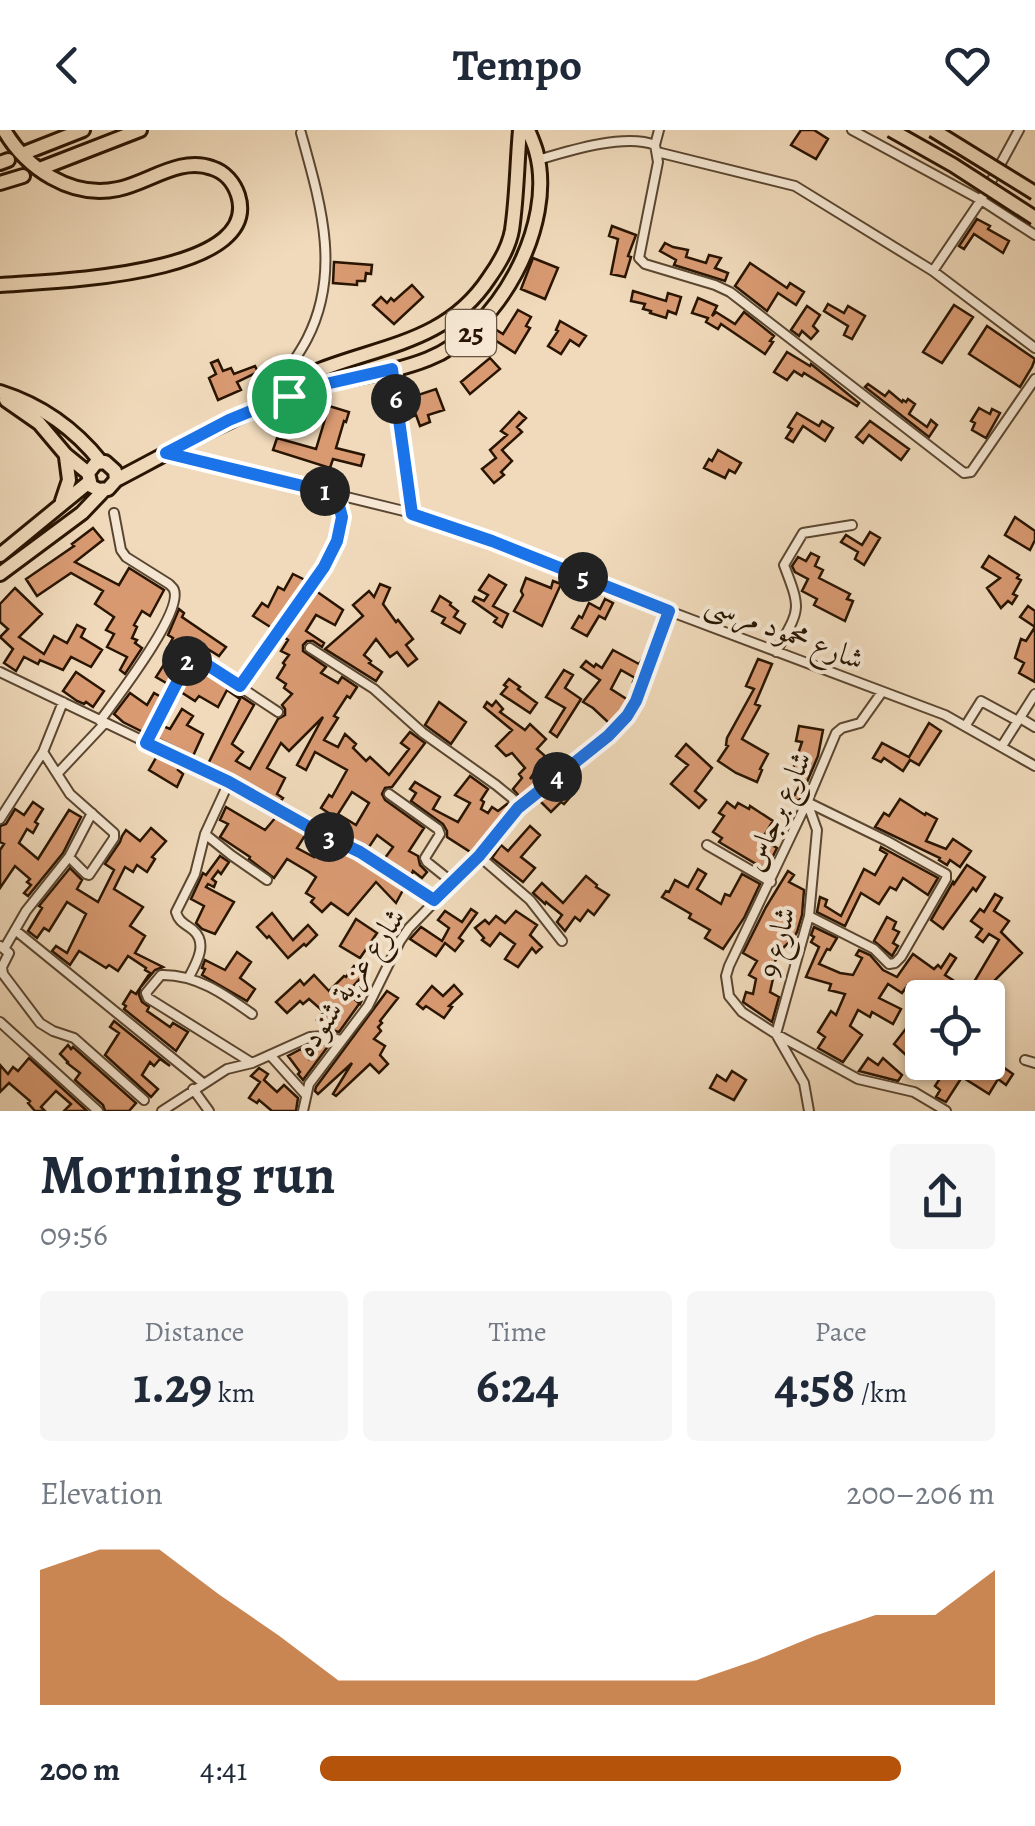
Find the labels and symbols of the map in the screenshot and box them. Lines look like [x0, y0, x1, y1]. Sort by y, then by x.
road number: 25 [446, 310, 496, 356]
pin [247, 354, 332, 439]
pin: 6 [371, 374, 421, 424]
pin: 1 [300, 466, 350, 516]
pin: 5 [558, 552, 608, 602]
street label: شارع محمود مرسى [698, 582, 870, 684]
pin: 2 [162, 636, 212, 686]
street label: شارع برجاس [733, 745, 826, 879]
pin: 4 [532, 752, 582, 802]
pin: 3 [304, 812, 354, 862]
street label: شارع عزبة شنوده [285, 900, 419, 1067]
street label: شارع 9 [749, 902, 810, 983]

